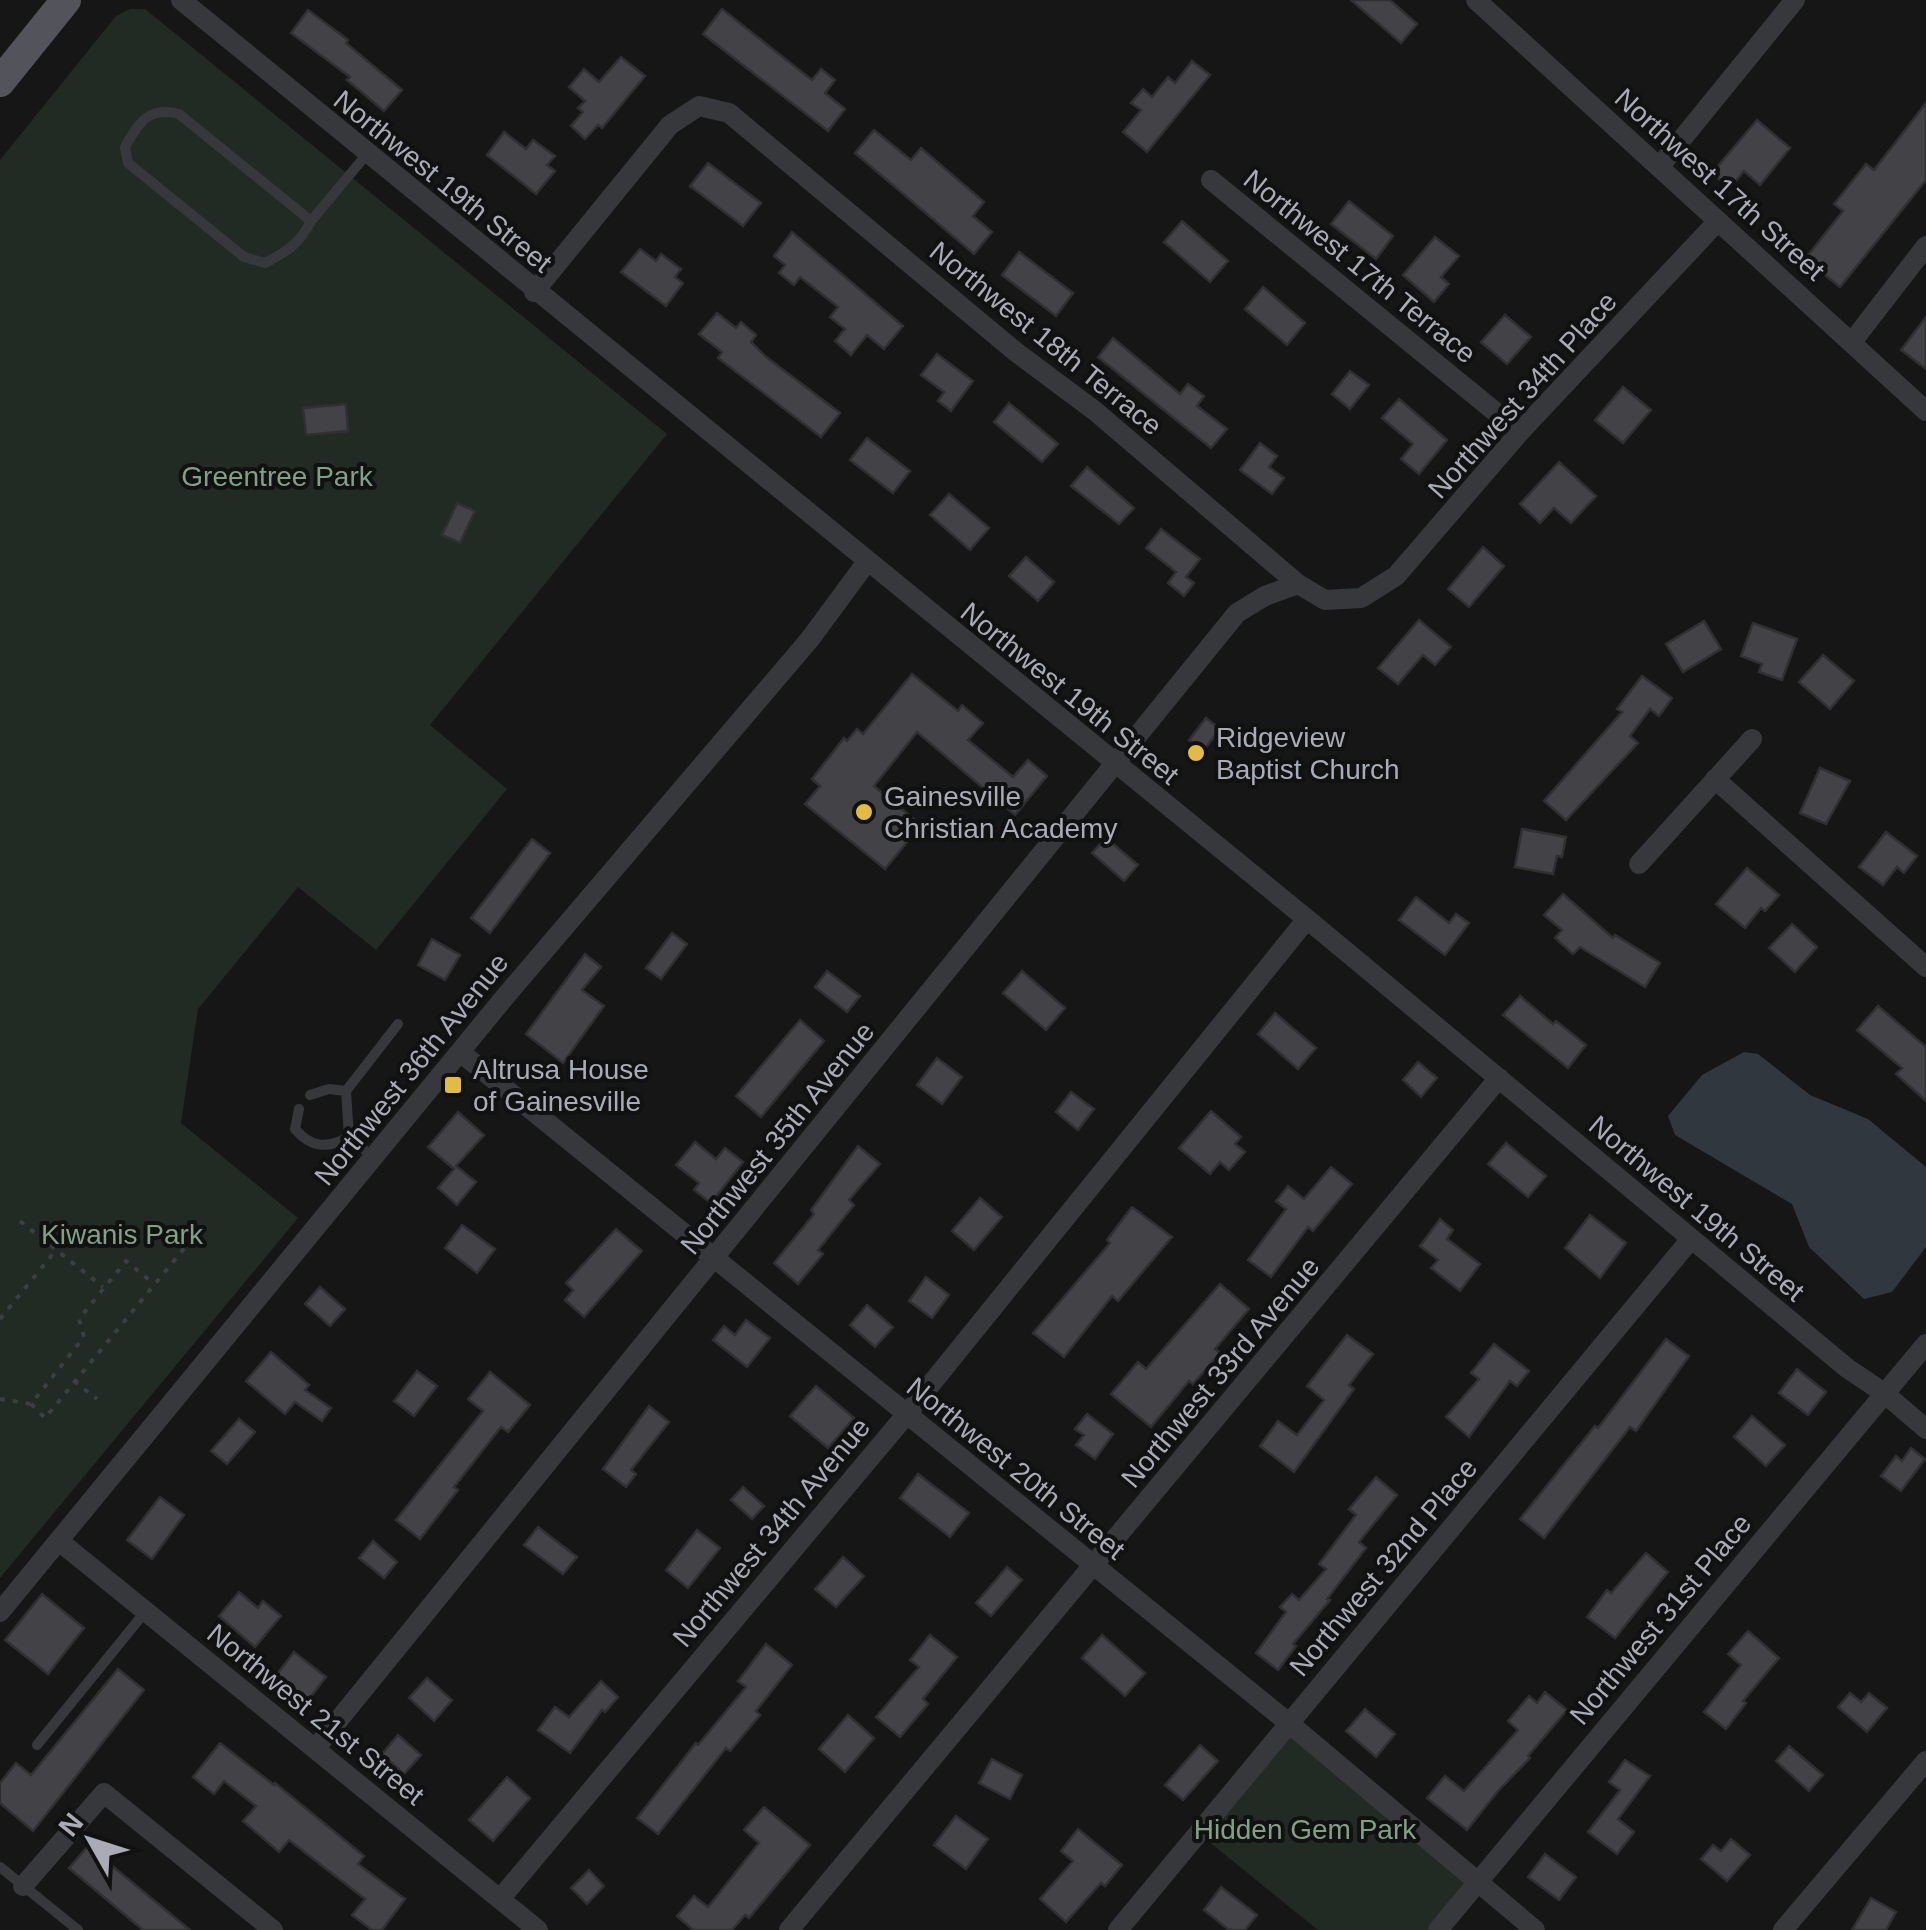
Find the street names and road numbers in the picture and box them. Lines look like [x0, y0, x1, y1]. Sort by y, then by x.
street label: Northwest 17th Street [1609, 82, 1831, 287]
street label: Northwest 19th Street [328, 84, 558, 279]
street label: Northwest 17th Terrace [1238, 163, 1482, 369]
street label: Northwest 18th Terrace [924, 235, 1168, 441]
street label: Northwest 34th Place [1422, 286, 1623, 505]
street label: Northwest 19th Street [955, 596, 1185, 791]
street label: Northwest 36th Avenue [308, 947, 514, 1191]
street label: Northwest 35th Avenue [674, 1016, 880, 1260]
street label: Northwest 19th Street [1583, 1109, 1811, 1307]
street label: Northwest 33rd Avenue [1115, 1251, 1326, 1494]
street label: Northwest 20th Street [901, 1371, 1131, 1566]
street label: Northwest 34th Avenue [667, 1412, 876, 1653]
street label: Northwest 32nd Place [1283, 1452, 1483, 1682]
street label: Northwest 31st Place [1563, 1508, 1757, 1731]
street label: Northwest 21st Street [201, 1618, 430, 1811]

